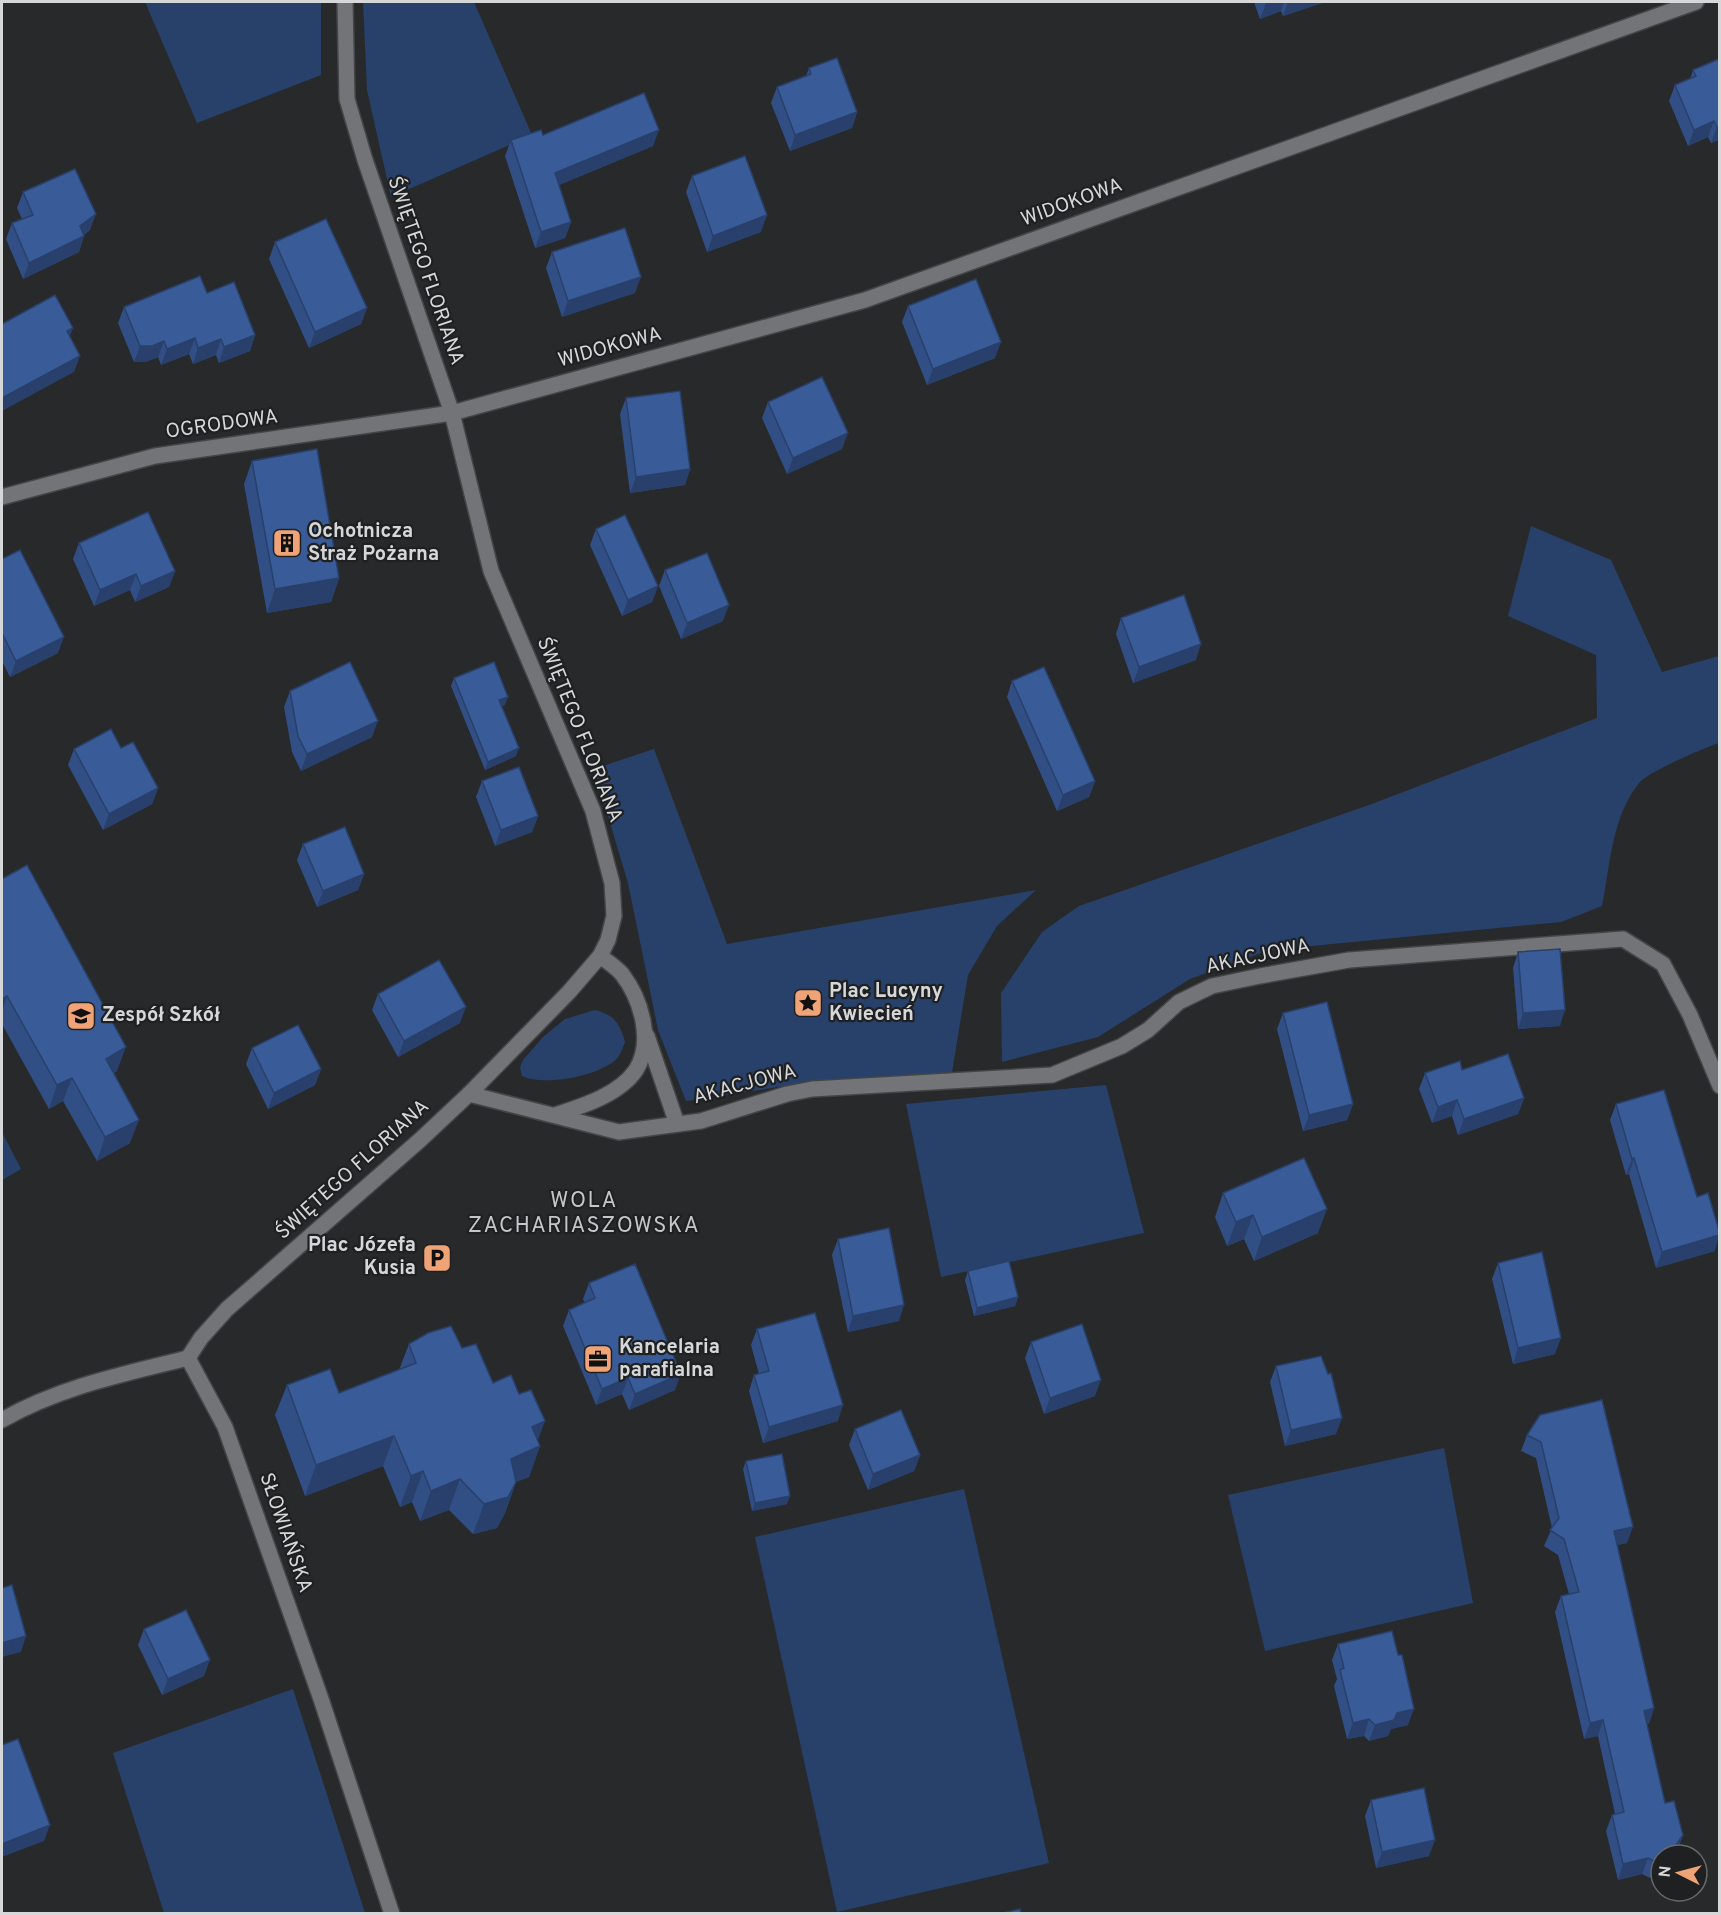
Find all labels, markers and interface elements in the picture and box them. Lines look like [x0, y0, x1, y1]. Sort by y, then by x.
street label: ŚWIĘTEGO FLORIANA [381, 173, 471, 369]
street label: WIDOKOWA [1018, 173, 1126, 233]
street label: WIDOKOWA [555, 322, 665, 374]
street label: OGRODOWA [164, 404, 280, 446]
place label: Ochotnicza Straż Pożarna [308, 519, 439, 568]
building icon: Ochotnicza Straż Pożarna [271, 527, 303, 559]
street label: ŚWIĘTEGO FLORIANA [530, 633, 630, 827]
street label: AKACJOWA [1203, 933, 1313, 981]
place label: Plac Lucyny Kwiecień [829, 979, 943, 1028]
place icon: Plac Lucyny Kwiecień [792, 987, 824, 1019]
school or university icon: Zespół Szkół [65, 1000, 97, 1032]
place label: Zespół Szkół [102, 1003, 220, 1029]
street label: AKACJOWA [690, 1059, 800, 1111]
street label: ŚWIĘTEGO FLORIANA [269, 1093, 435, 1246]
district label: WOLA ZACHARIASZOWSKA [468, 1188, 700, 1240]
place label: Plac Józefa Kusia [308, 1233, 416, 1282]
parking icon: Plac Józefa Kusia [421, 1242, 453, 1274]
place label: Kancelaria parafialna [619, 1335, 720, 1384]
office icon: Kancelaria parafialna [582, 1343, 614, 1375]
street label: SŁOWIAŃSKA [252, 1469, 320, 1596]
north arrow [1649, 1843, 1709, 1903]
text: N [1656, 1865, 1677, 1878]

